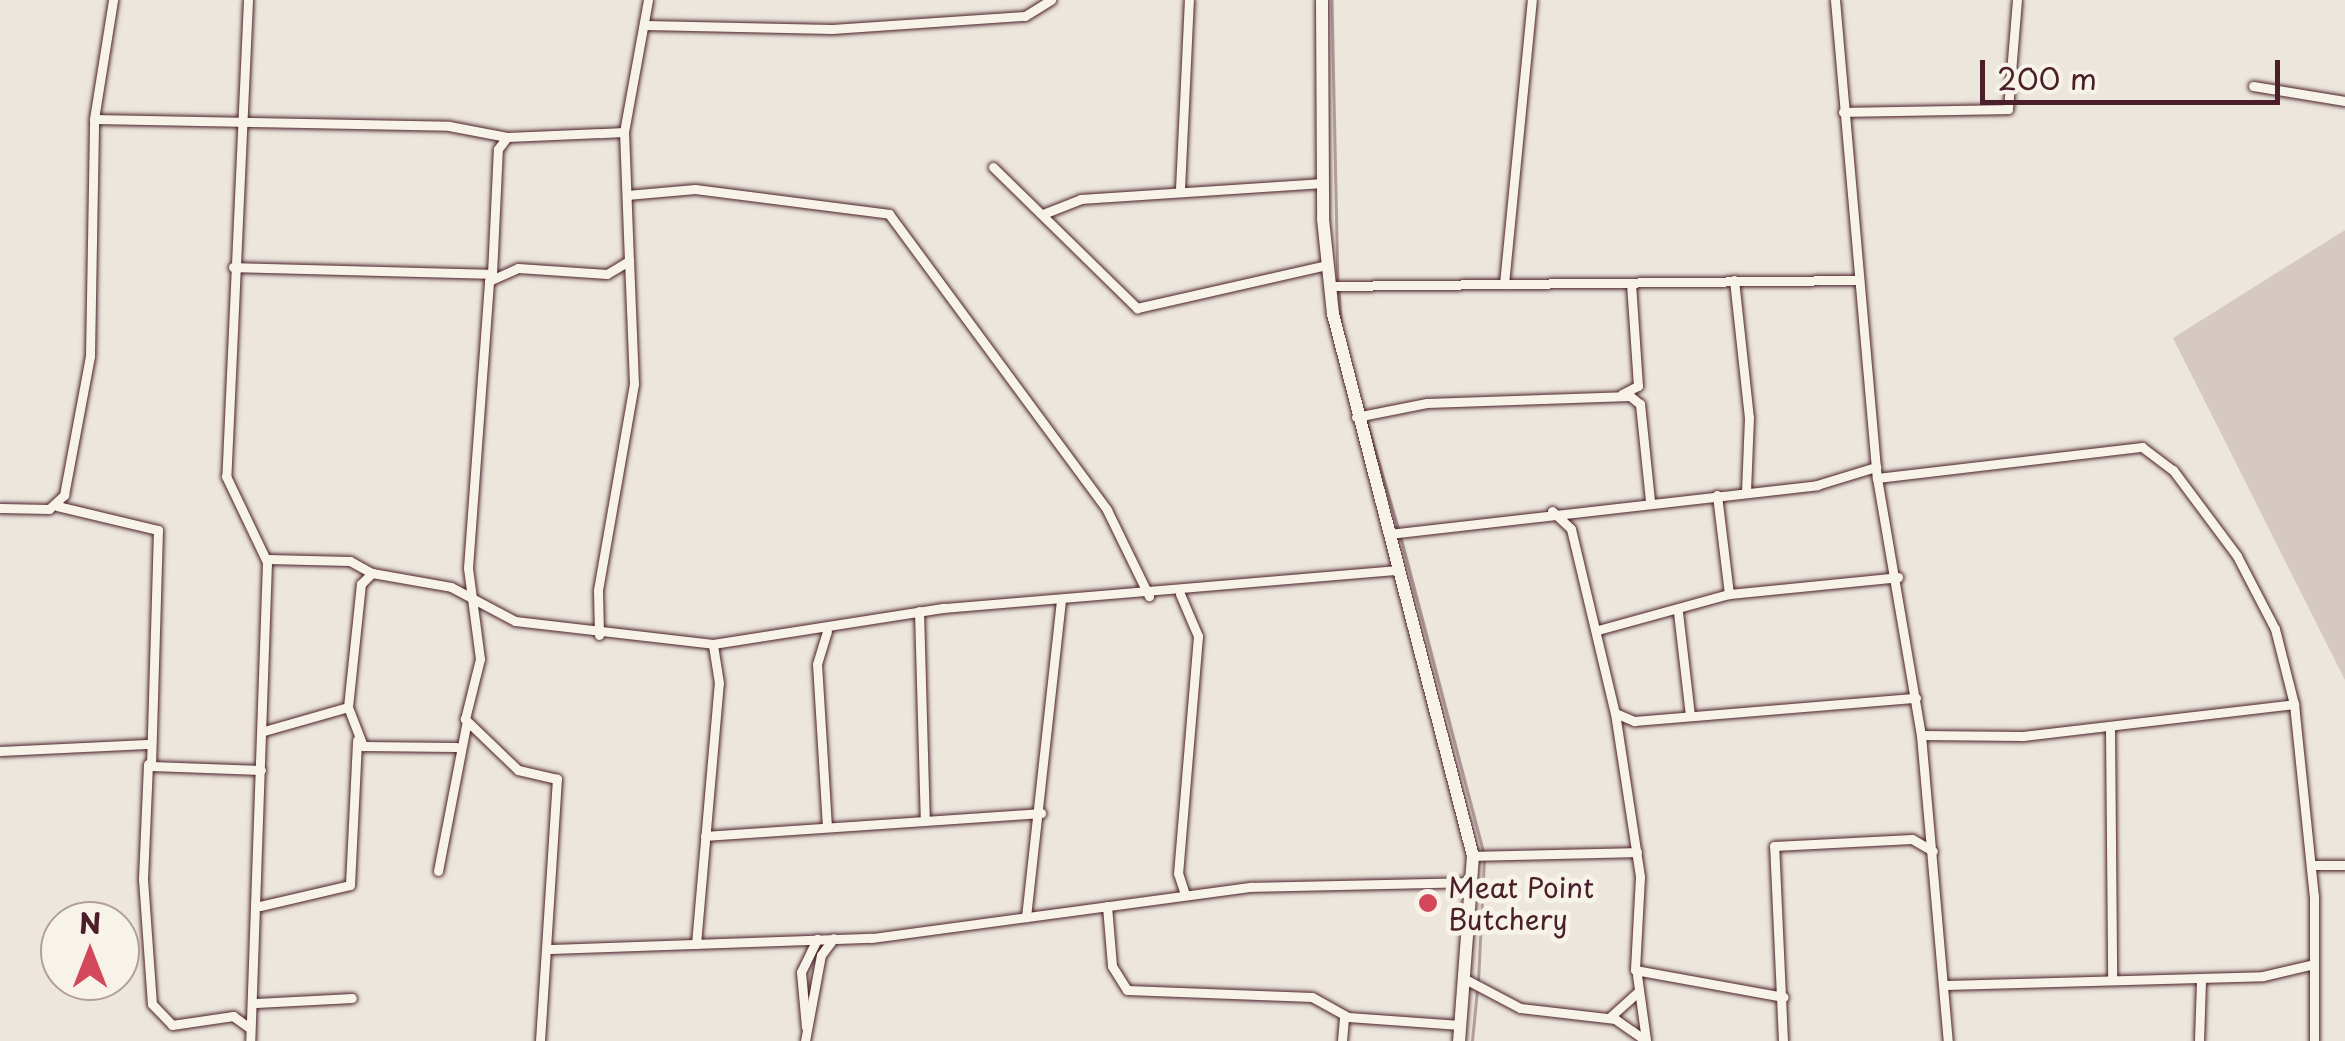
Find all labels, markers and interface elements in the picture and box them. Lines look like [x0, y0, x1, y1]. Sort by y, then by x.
scale bar [1985, 40, 2285, 102]
text: 200 m [1997, 55, 2097, 100]
place label: Meat Point Butchery [1448, 870, 1596, 936]
marker: Meat Point Butchery [1417, 892, 1439, 914]
north arrow [40, 901, 140, 1001]
text: N [79, 901, 101, 944]

